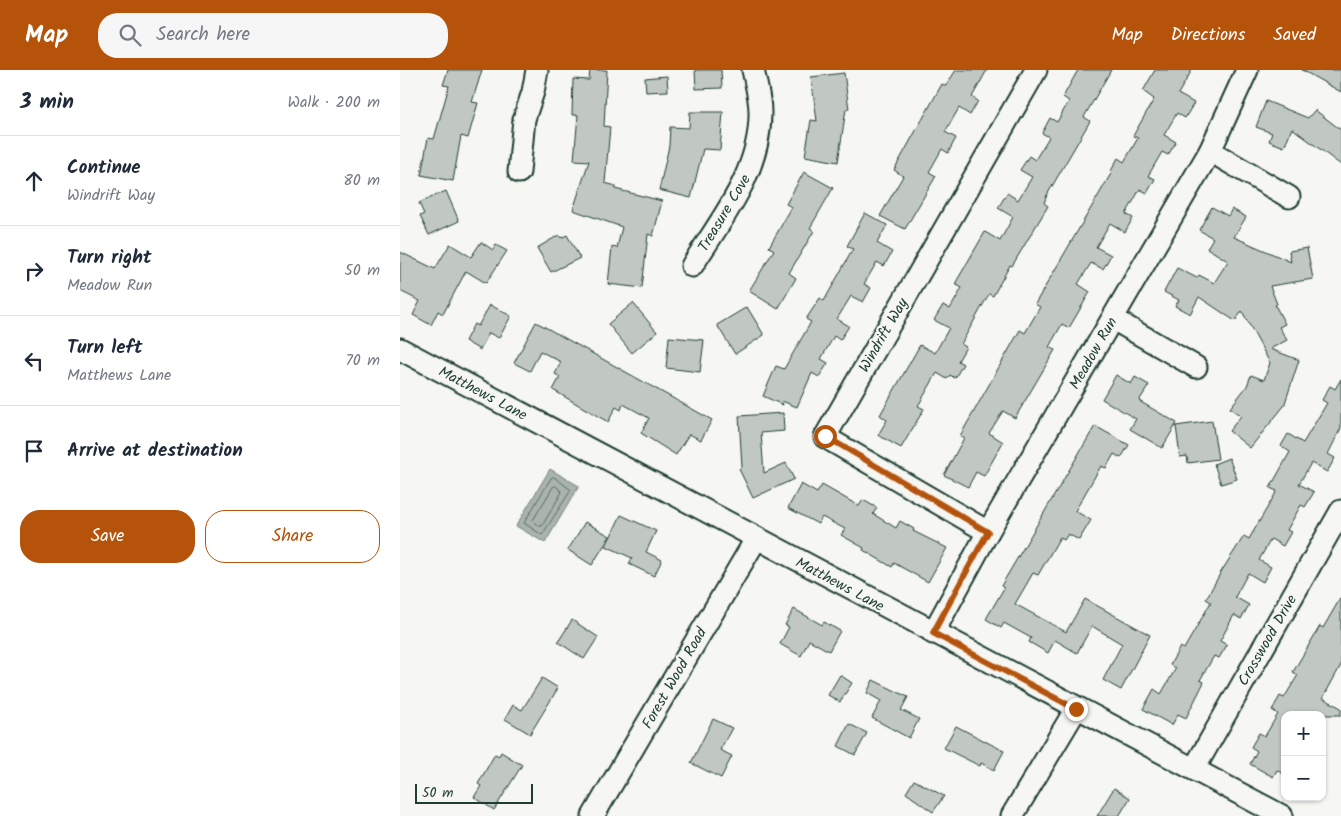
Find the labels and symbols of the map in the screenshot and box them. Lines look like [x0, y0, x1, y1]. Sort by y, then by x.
street label: Treasure Cove [692, 170, 758, 257]
street label: Windrift Way [853, 293, 915, 377]
street label: Meadow Run [1063, 313, 1124, 394]
street label: Matthews Lane [434, 360, 532, 428]
route start [814, 425, 837, 448]
street label: Matthews Lane [791, 551, 889, 619]
street label: Crosswood Drive [1232, 590, 1304, 691]
street label: Forest Wood Road [636, 623, 714, 734]
route end [1065, 698, 1088, 721]
scale bar [415, 781, 532, 804]

